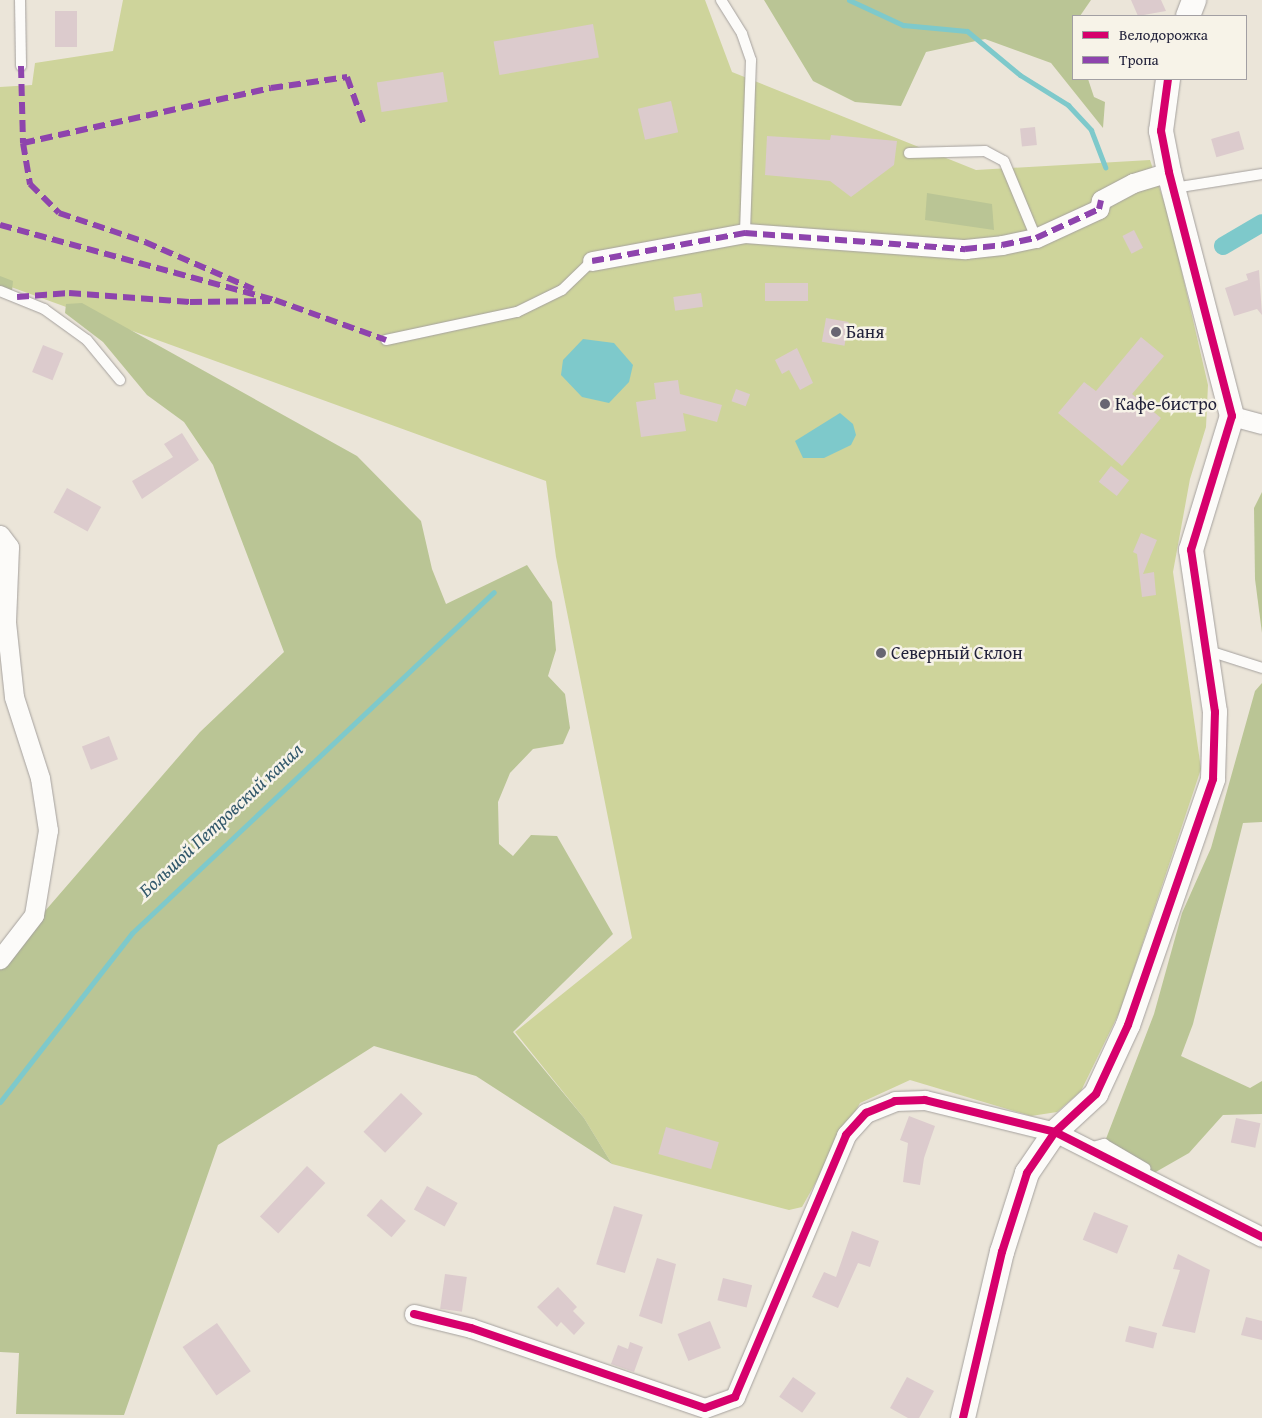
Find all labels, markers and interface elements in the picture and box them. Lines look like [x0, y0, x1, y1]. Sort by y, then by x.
legend [1072, 15, 1247, 80]
text: Велодорожка [1119, 24, 1208, 45]
text: Тропа [1119, 49, 1159, 70]
place label: Баня [846, 321, 884, 343]
marker: Баня [830, 326, 842, 338]
place label: Кафе-бистро [1115, 393, 1217, 415]
marker: Кафе-бистро [1099, 398, 1111, 410]
place label: Северный Склон [891, 642, 1023, 664]
marker: Северный Склон [875, 647, 887, 659]
water label: Большой Петровский канал [134, 738, 308, 902]

